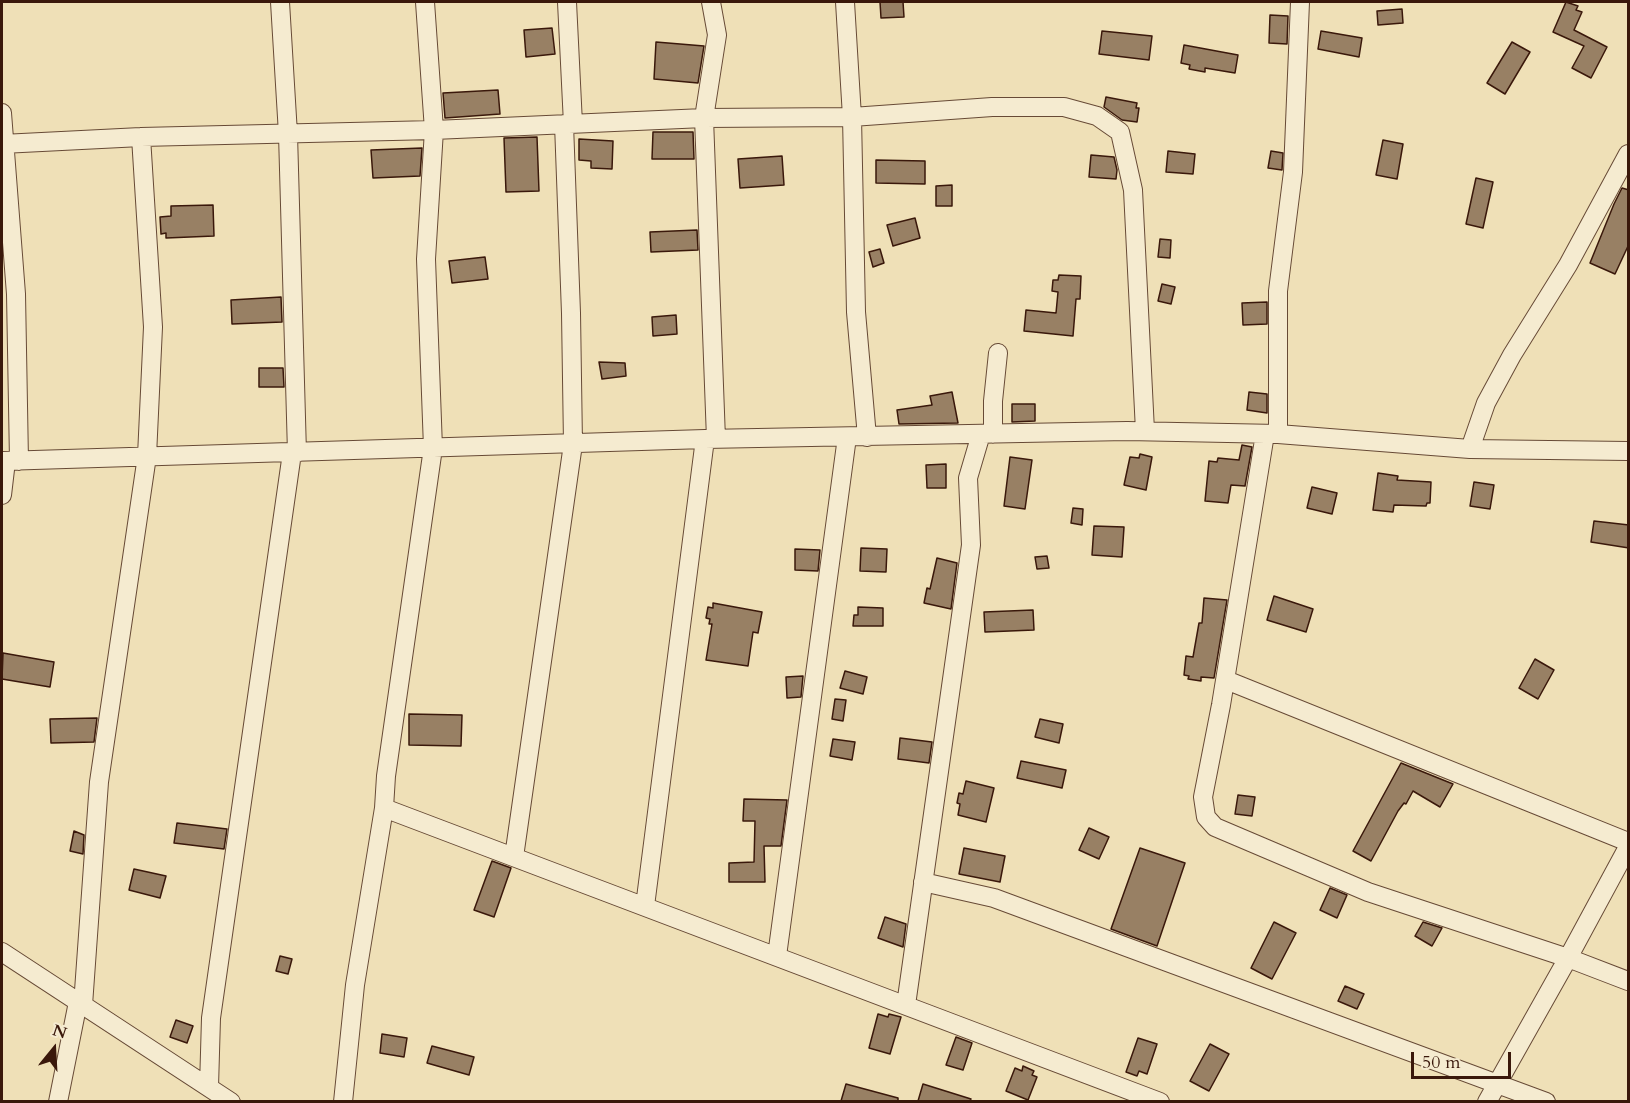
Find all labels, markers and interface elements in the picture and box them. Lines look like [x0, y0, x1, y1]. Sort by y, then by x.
north arrow [24, 1019, 84, 1079]
text: N [50, 1019, 70, 1044]
scale bar [1414, 1040, 1514, 1078]
text: 50 m [1422, 1050, 1461, 1075]

